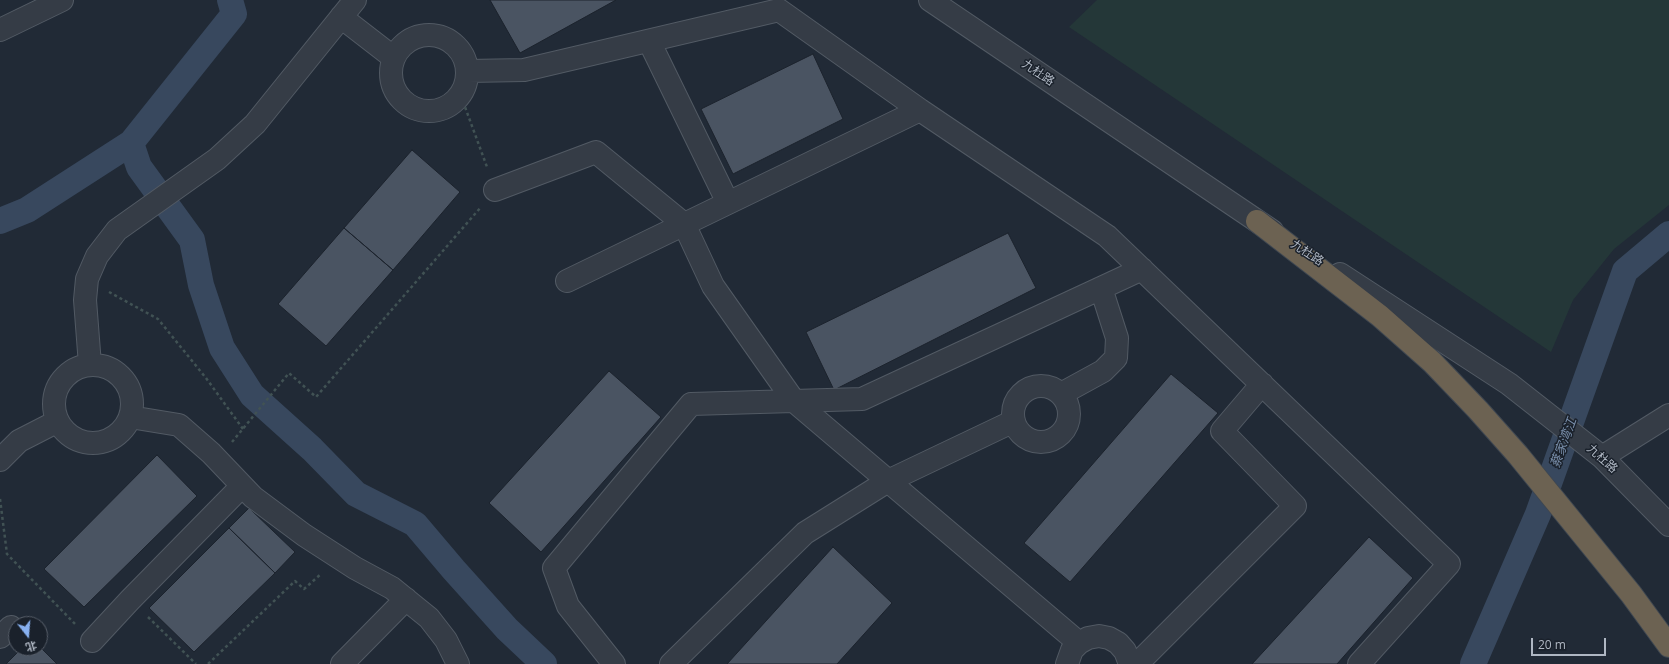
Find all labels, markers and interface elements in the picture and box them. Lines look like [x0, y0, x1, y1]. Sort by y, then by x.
street label: 九杜路 [1019, 57, 1057, 89]
street label: 九杜路 [1288, 237, 1326, 269]
water label: 蔡家湾江 [1548, 416, 1580, 470]
street label: 九杜路 [1584, 442, 1620, 476]
north arrow [8, 616, 48, 656]
scale bar [1533, 630, 1608, 656]
text: 20 m [1538, 636, 1566, 653]
text: 北 [24, 638, 39, 656]

